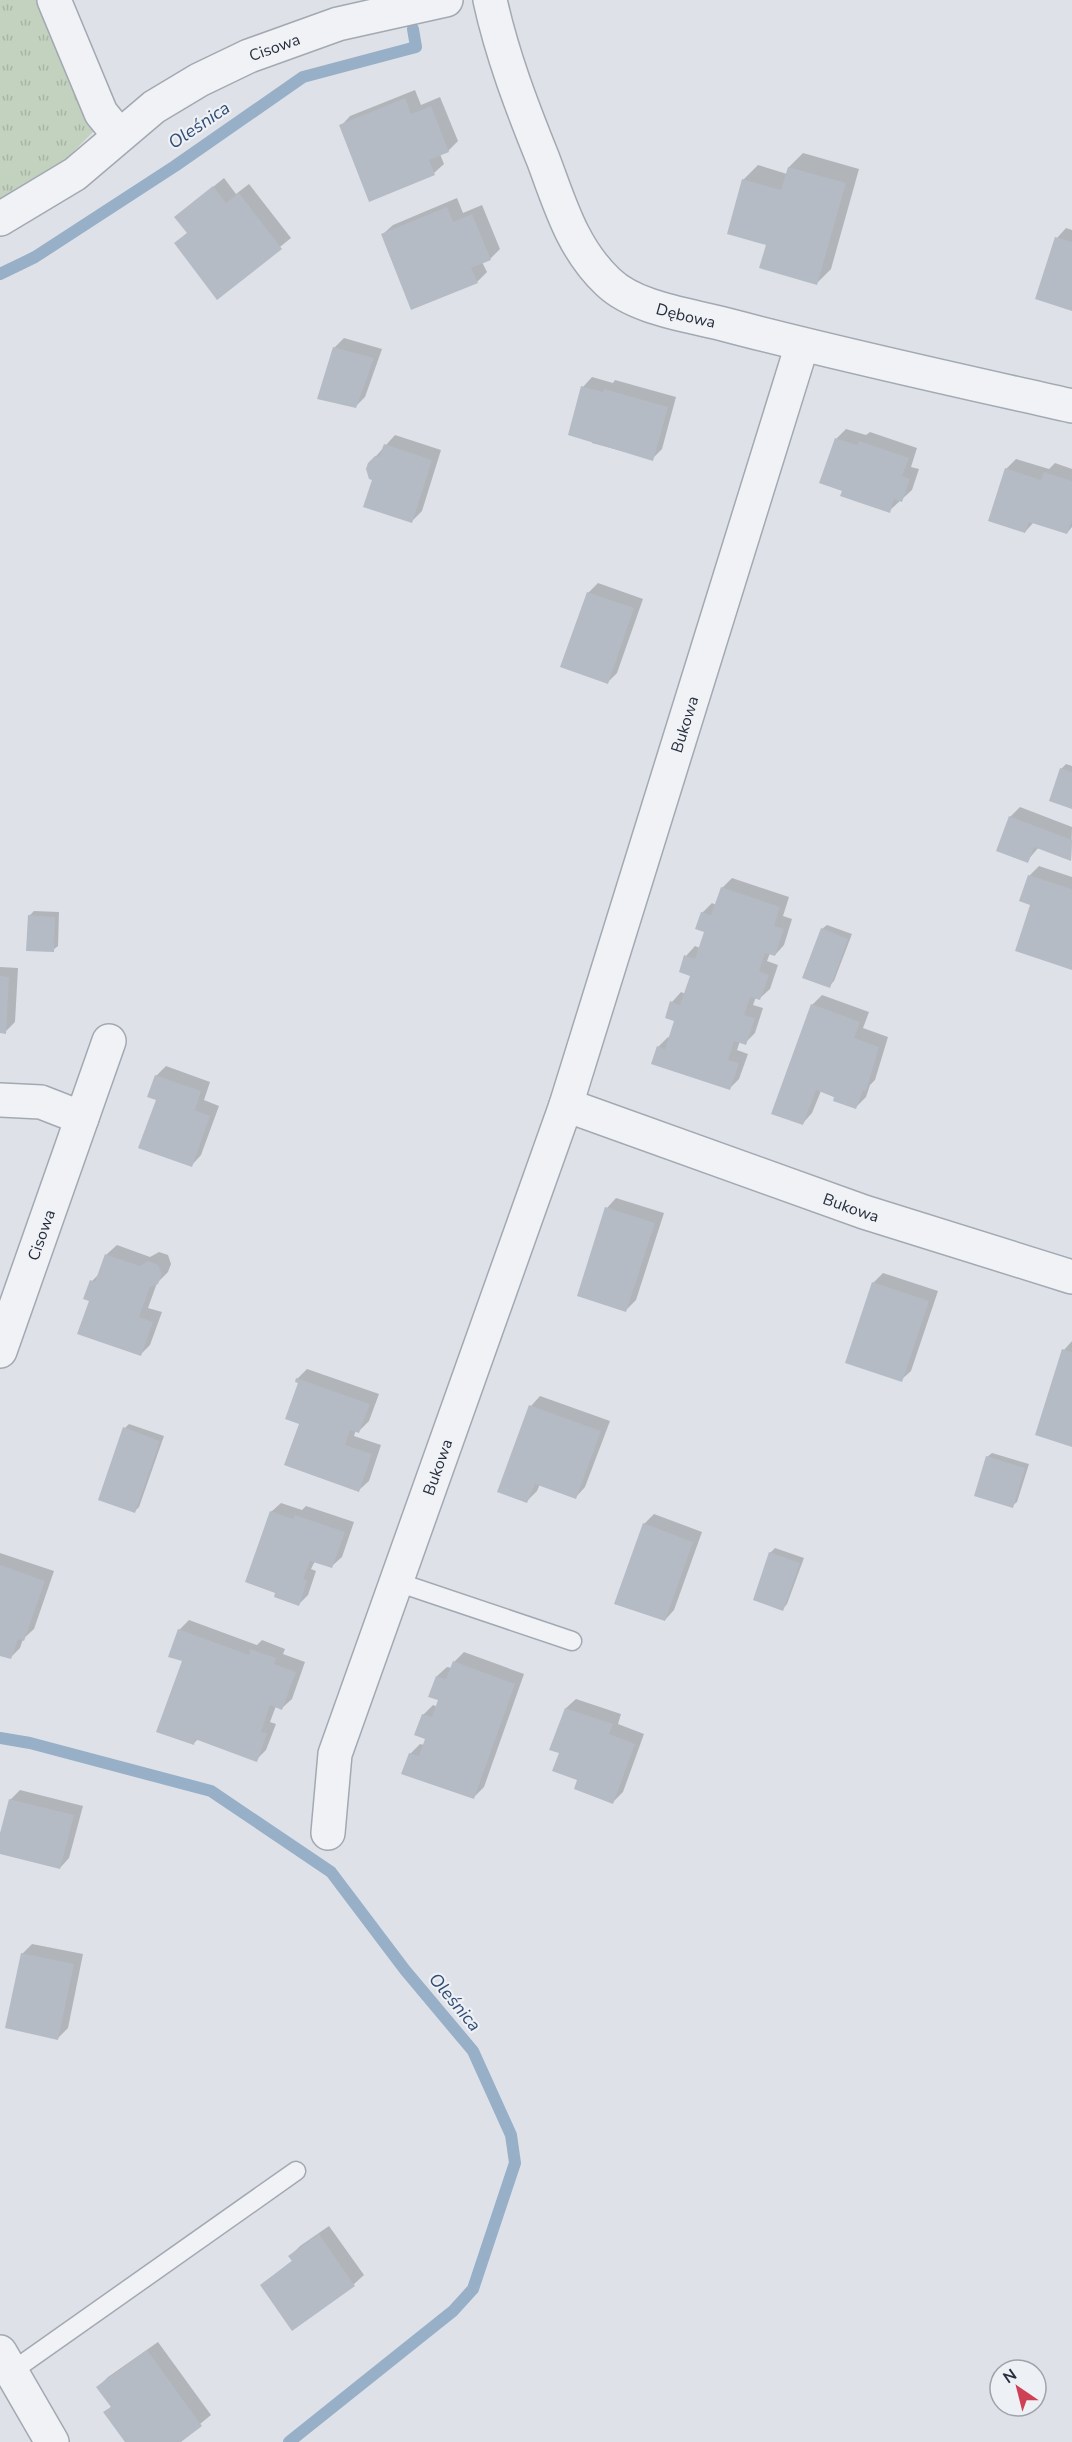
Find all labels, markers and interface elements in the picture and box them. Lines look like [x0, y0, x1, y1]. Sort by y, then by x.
street label: Cisowa [246, 29, 303, 67]
water label: Oleśnica [163, 96, 235, 154]
street label: Dębowa [653, 298, 718, 334]
street label: Bukowa [666, 693, 704, 755]
street label: Bukowa [820, 1188, 882, 1228]
street label: Cisowa [23, 1207, 61, 1264]
street label: Bukowa [418, 1436, 458, 1498]
water label: Oleśnica [423, 1968, 487, 2036]
north arrow [988, 2358, 1048, 2418]
text: N [999, 2364, 1021, 2389]

